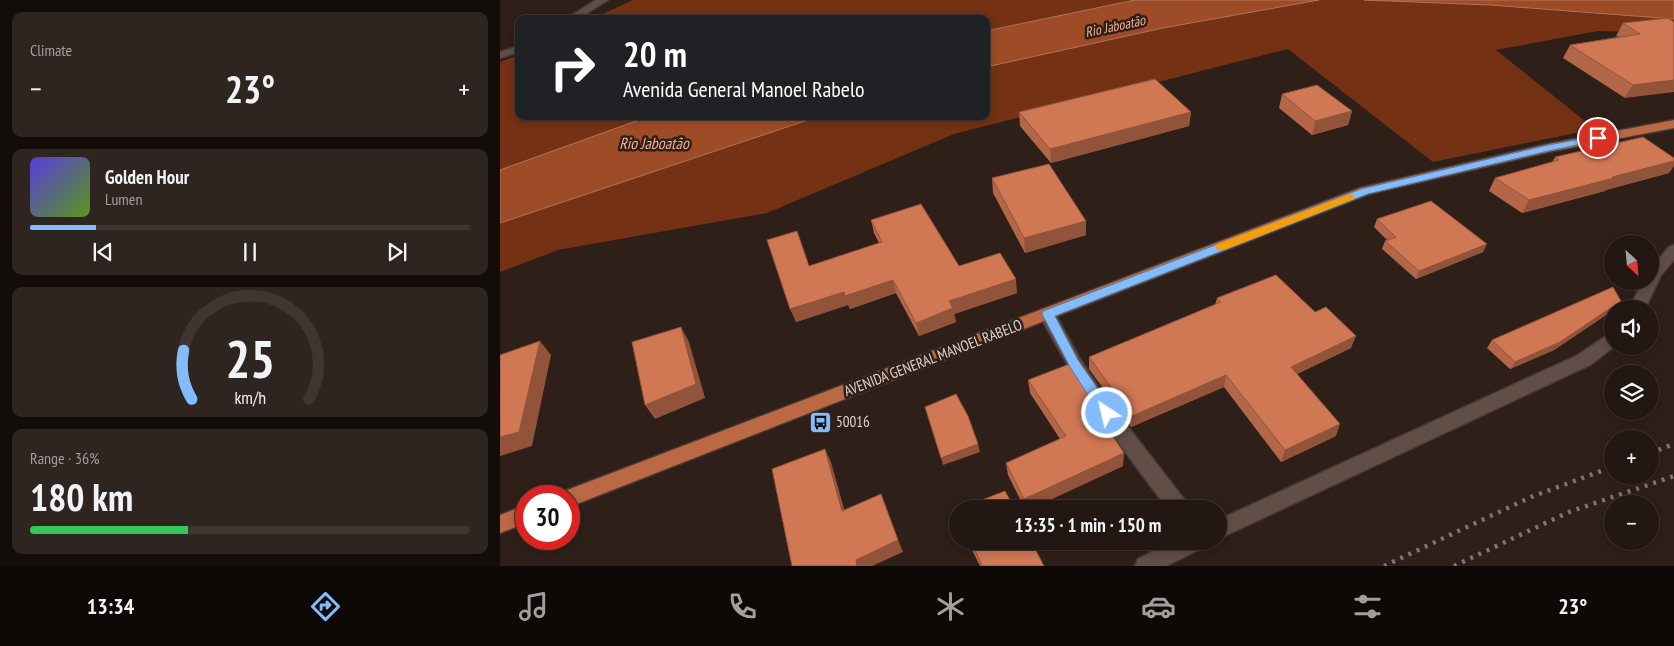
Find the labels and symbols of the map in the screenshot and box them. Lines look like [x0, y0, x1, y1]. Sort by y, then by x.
water label: Rio Jaboatão [1083, 11, 1148, 41]
pin [1577, 117, 1619, 159]
water label: Rio Jaboatão [619, 133, 690, 153]
north arrow [1604, 235, 1659, 290]
street label: AVENIDA GENERAL MANOEL RABELO [841, 315, 1025, 400]
position arrow [1080, 386, 1132, 438]
bus stop icon: 50016 [808, 410, 832, 434]
place label: 50016 [836, 412, 870, 431]
speed limit sign: 30 [515, 485, 580, 550]

